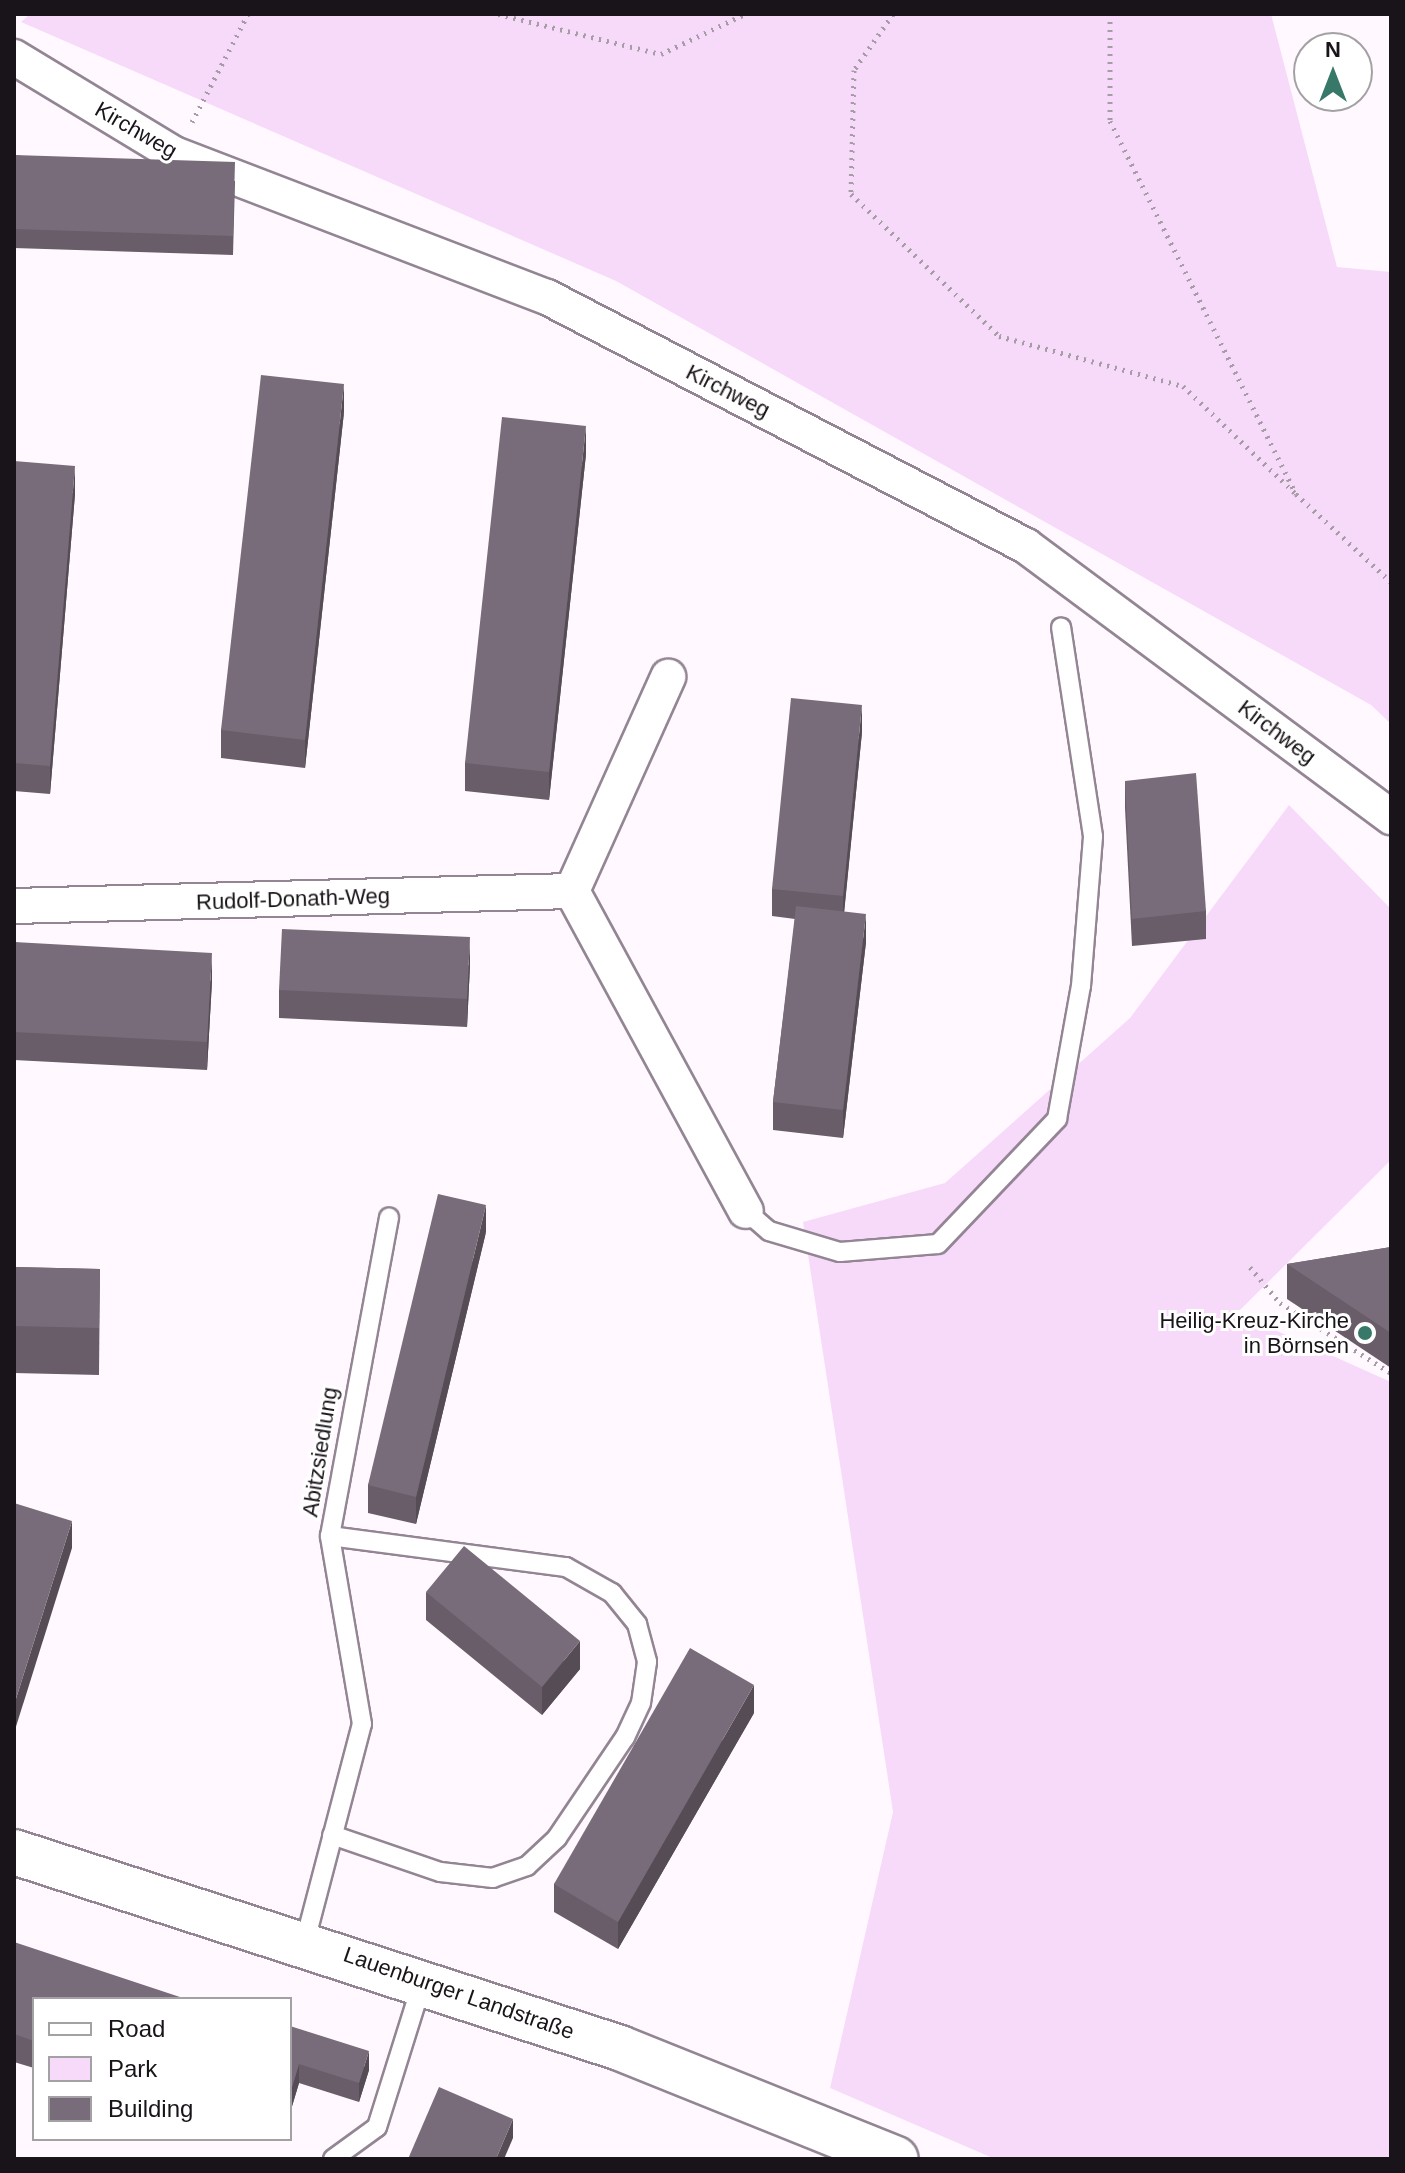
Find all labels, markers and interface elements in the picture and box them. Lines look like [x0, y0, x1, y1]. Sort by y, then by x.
north arrow [1293, 32, 1373, 112]
text: N [1325, 37, 1341, 62]
street label: Kirchweg [90, 96, 182, 164]
street label: Kirchweg [682, 359, 774, 423]
street label: Kirchweg [1233, 694, 1321, 770]
street label: Rudolf-Donath-Weg [196, 882, 390, 916]
place label: Heilig-Kreuz-Kirche in Börnsen [1159, 1307, 1349, 1358]
marker: Heilig-Kreuz-Kirche in Börnsen [1356, 1324, 1374, 1342]
street label: Abitzsiedlung [297, 1385, 343, 1519]
street label: Lauenburger Landstraße [340, 1941, 578, 2045]
legend [32, 1997, 292, 2141]
text: Road [108, 2015, 165, 2042]
text: Park [108, 2055, 157, 2082]
text: Building [108, 2095, 193, 2122]

